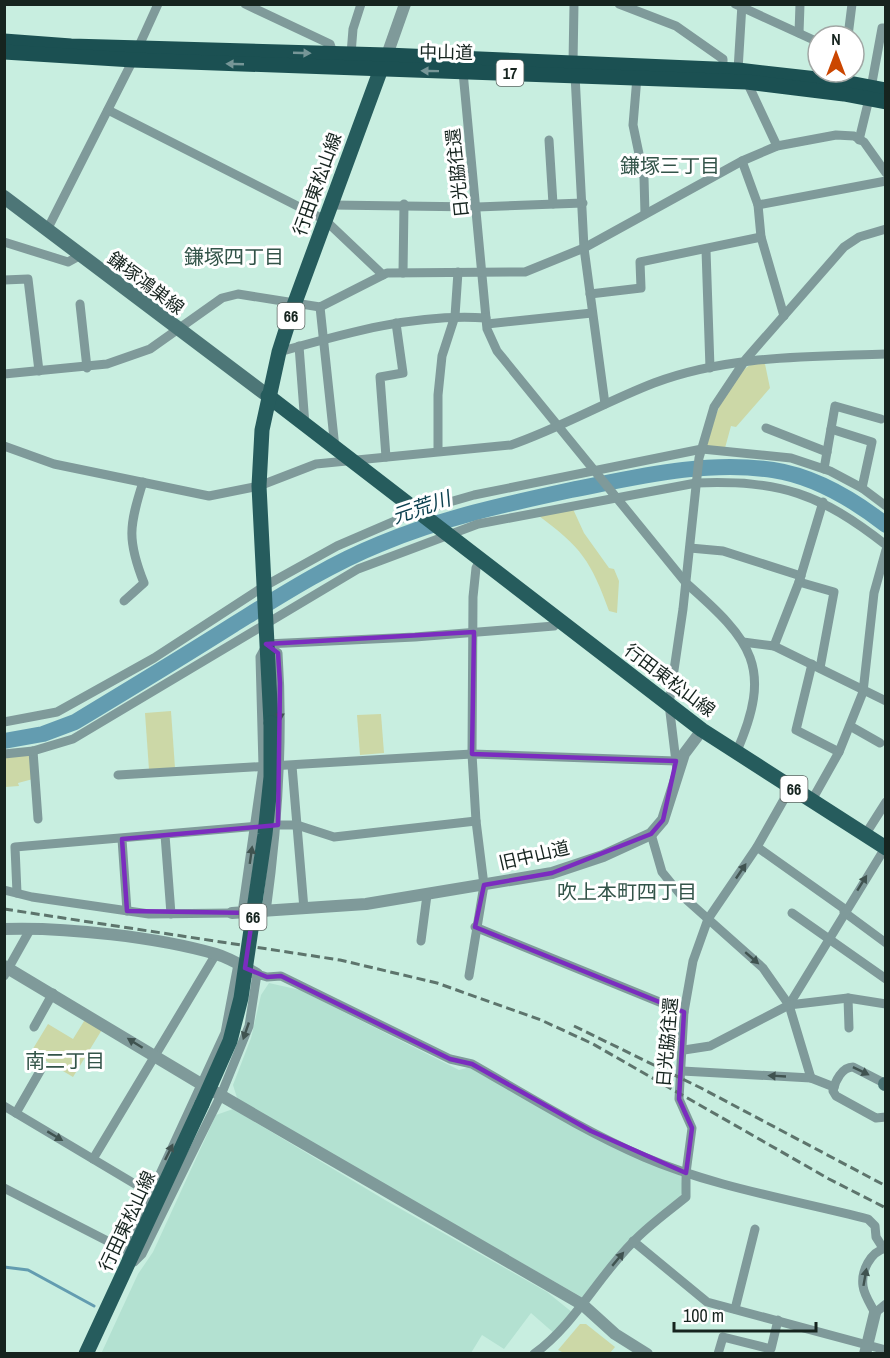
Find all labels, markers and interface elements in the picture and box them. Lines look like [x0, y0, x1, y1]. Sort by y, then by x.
north arrow [806, 24, 866, 84]
text: N [831, 28, 841, 50]
street label: 中山道 [419, 39, 473, 65]
one-way arrow [292, 48, 311, 57]
one-way arrow [225, 59, 244, 69]
road number: 17 [496, 60, 524, 86]
one-way arrow [420, 66, 439, 76]
street label: 日光脇往還 [440, 127, 474, 219]
street label: 行田東松山線 [287, 129, 347, 239]
district label: 鎌塚三丁目 [620, 152, 720, 179]
district label: 鎌塚四丁目 [184, 243, 284, 270]
street label: 鎌塚鴻巣線 [103, 246, 189, 320]
road number: 66 [278, 303, 304, 329]
water label: 元荒川 [388, 484, 456, 530]
street label: 行田東松山線 [619, 638, 721, 722]
one-way arrow [276, 702, 285, 721]
road number: 66 [780, 776, 808, 802]
street label: 旧中山道 [496, 835, 572, 875]
one-way arrow [246, 845, 255, 864]
one-way arrow [735, 863, 746, 879]
one-way arrow [857, 875, 868, 891]
district label: 吹上本町四丁目 [557, 878, 697, 905]
road number: 66 [240, 904, 266, 930]
one-way arrow [744, 951, 759, 965]
street label: 日光脇往還 [651, 996, 683, 1088]
one-way arrow [241, 1022, 250, 1040]
one-way arrow [127, 1038, 144, 1049]
district label: 南二丁目 [25, 1047, 105, 1074]
one-way arrow [853, 1067, 870, 1076]
one-way arrow [768, 1071, 787, 1080]
one-way arrow [47, 1130, 63, 1141]
one-way arrow [165, 1144, 174, 1161]
street label: 行田東松山線 [93, 1167, 161, 1275]
one-way arrow [611, 1252, 624, 1267]
one-way arrow [861, 1267, 870, 1286]
scale bar [674, 1295, 816, 1333]
text: 100 m [683, 1303, 724, 1328]

